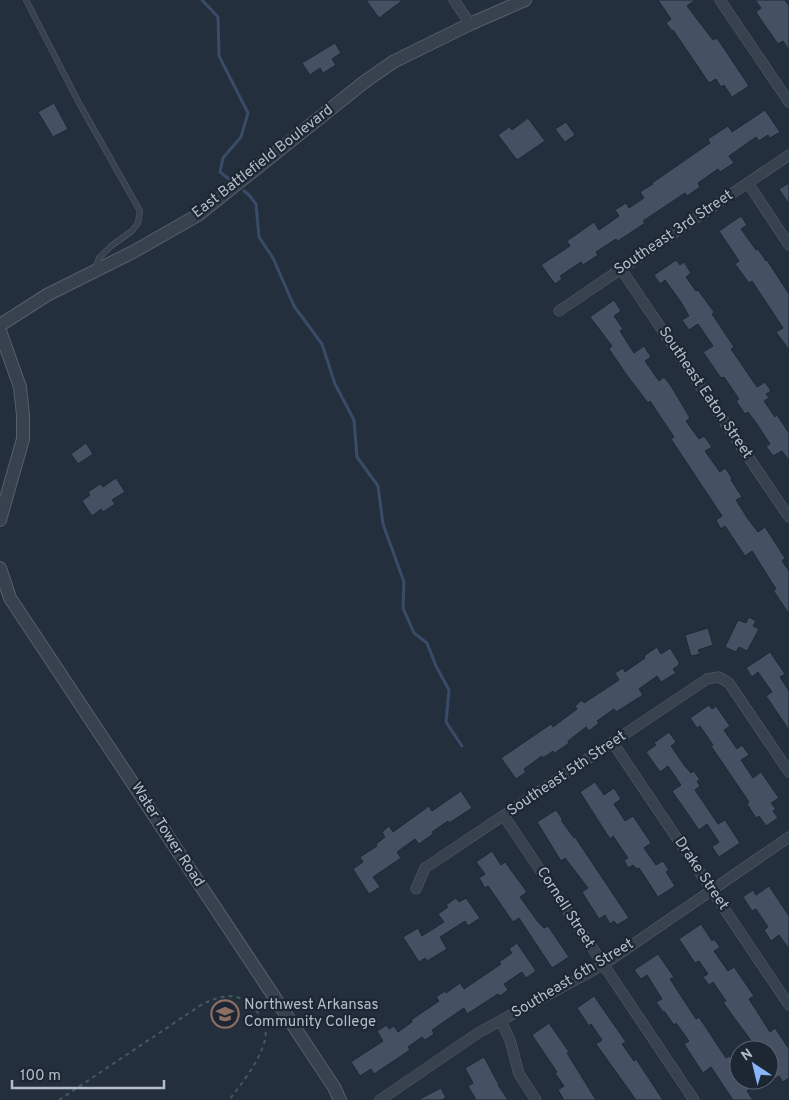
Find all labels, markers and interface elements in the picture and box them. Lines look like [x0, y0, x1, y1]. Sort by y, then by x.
street label: East Battlefield Boulevard [189, 101, 337, 223]
street label: Southeast 3rd Street [611, 186, 737, 280]
street label: Southeast Eaton Street [654, 323, 756, 463]
street label: Southeast 5th Street [504, 727, 630, 821]
street label: Water Tower Road [126, 779, 208, 891]
street label: Drake Street [670, 834, 732, 914]
street label: Cornell Street [532, 864, 598, 952]
street label: Southeast 6th Street [508, 935, 638, 1023]
place label: Northwest Arkansas Community College [244, 996, 379, 1032]
school or university icon: Northwest Arkansas Community College [210, 999, 240, 1029]
north arrow [729, 1040, 779, 1090]
text: N [738, 1046, 756, 1065]
scale bar [12, 1058, 165, 1090]
text: 100 m [20, 1067, 61, 1086]

